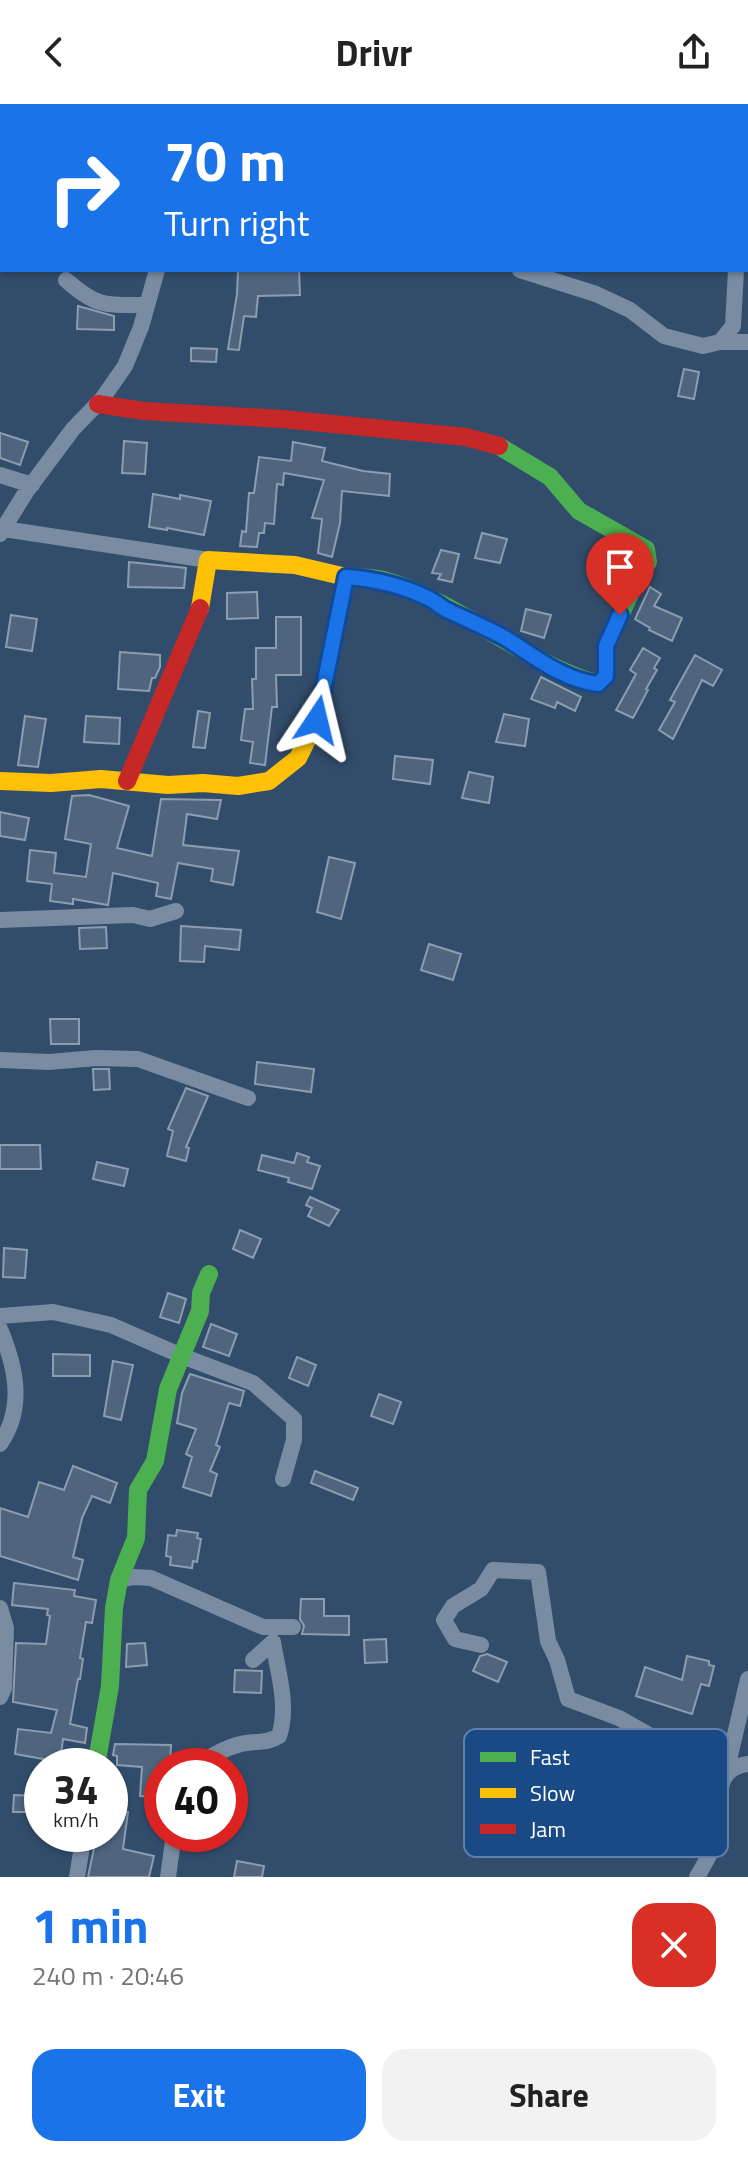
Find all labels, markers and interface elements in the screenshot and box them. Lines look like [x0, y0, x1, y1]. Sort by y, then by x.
text: Drivr [336, 25, 412, 80]
icon: back [32, 30, 76, 74]
icon: share [672, 30, 716, 74]
text: 70 m [164, 118, 286, 203]
icon: right [32, 136, 136, 240]
text: Turn right [164, 195, 309, 250]
pin [586, 533, 654, 615]
icon: arrive [598, 545, 642, 589]
position arrow [275, 678, 359, 762]
legend [464, 1729, 728, 1857]
text: Fast [530, 1740, 570, 1774]
speed limit sign: 40 [144, 1748, 248, 1852]
text: 34 [54, 1759, 98, 1820]
text: Slow [530, 1776, 576, 1810]
text: km/h [53, 1804, 99, 1835]
text: Jam [530, 1812, 566, 1846]
text: 1 min [32, 1889, 149, 1962]
button: close [632, 1903, 716, 1987]
text: 240 m · 20:46 [32, 1956, 184, 1995]
button: Exit [32, 2049, 366, 2141]
button: Share [382, 2049, 716, 2141]

